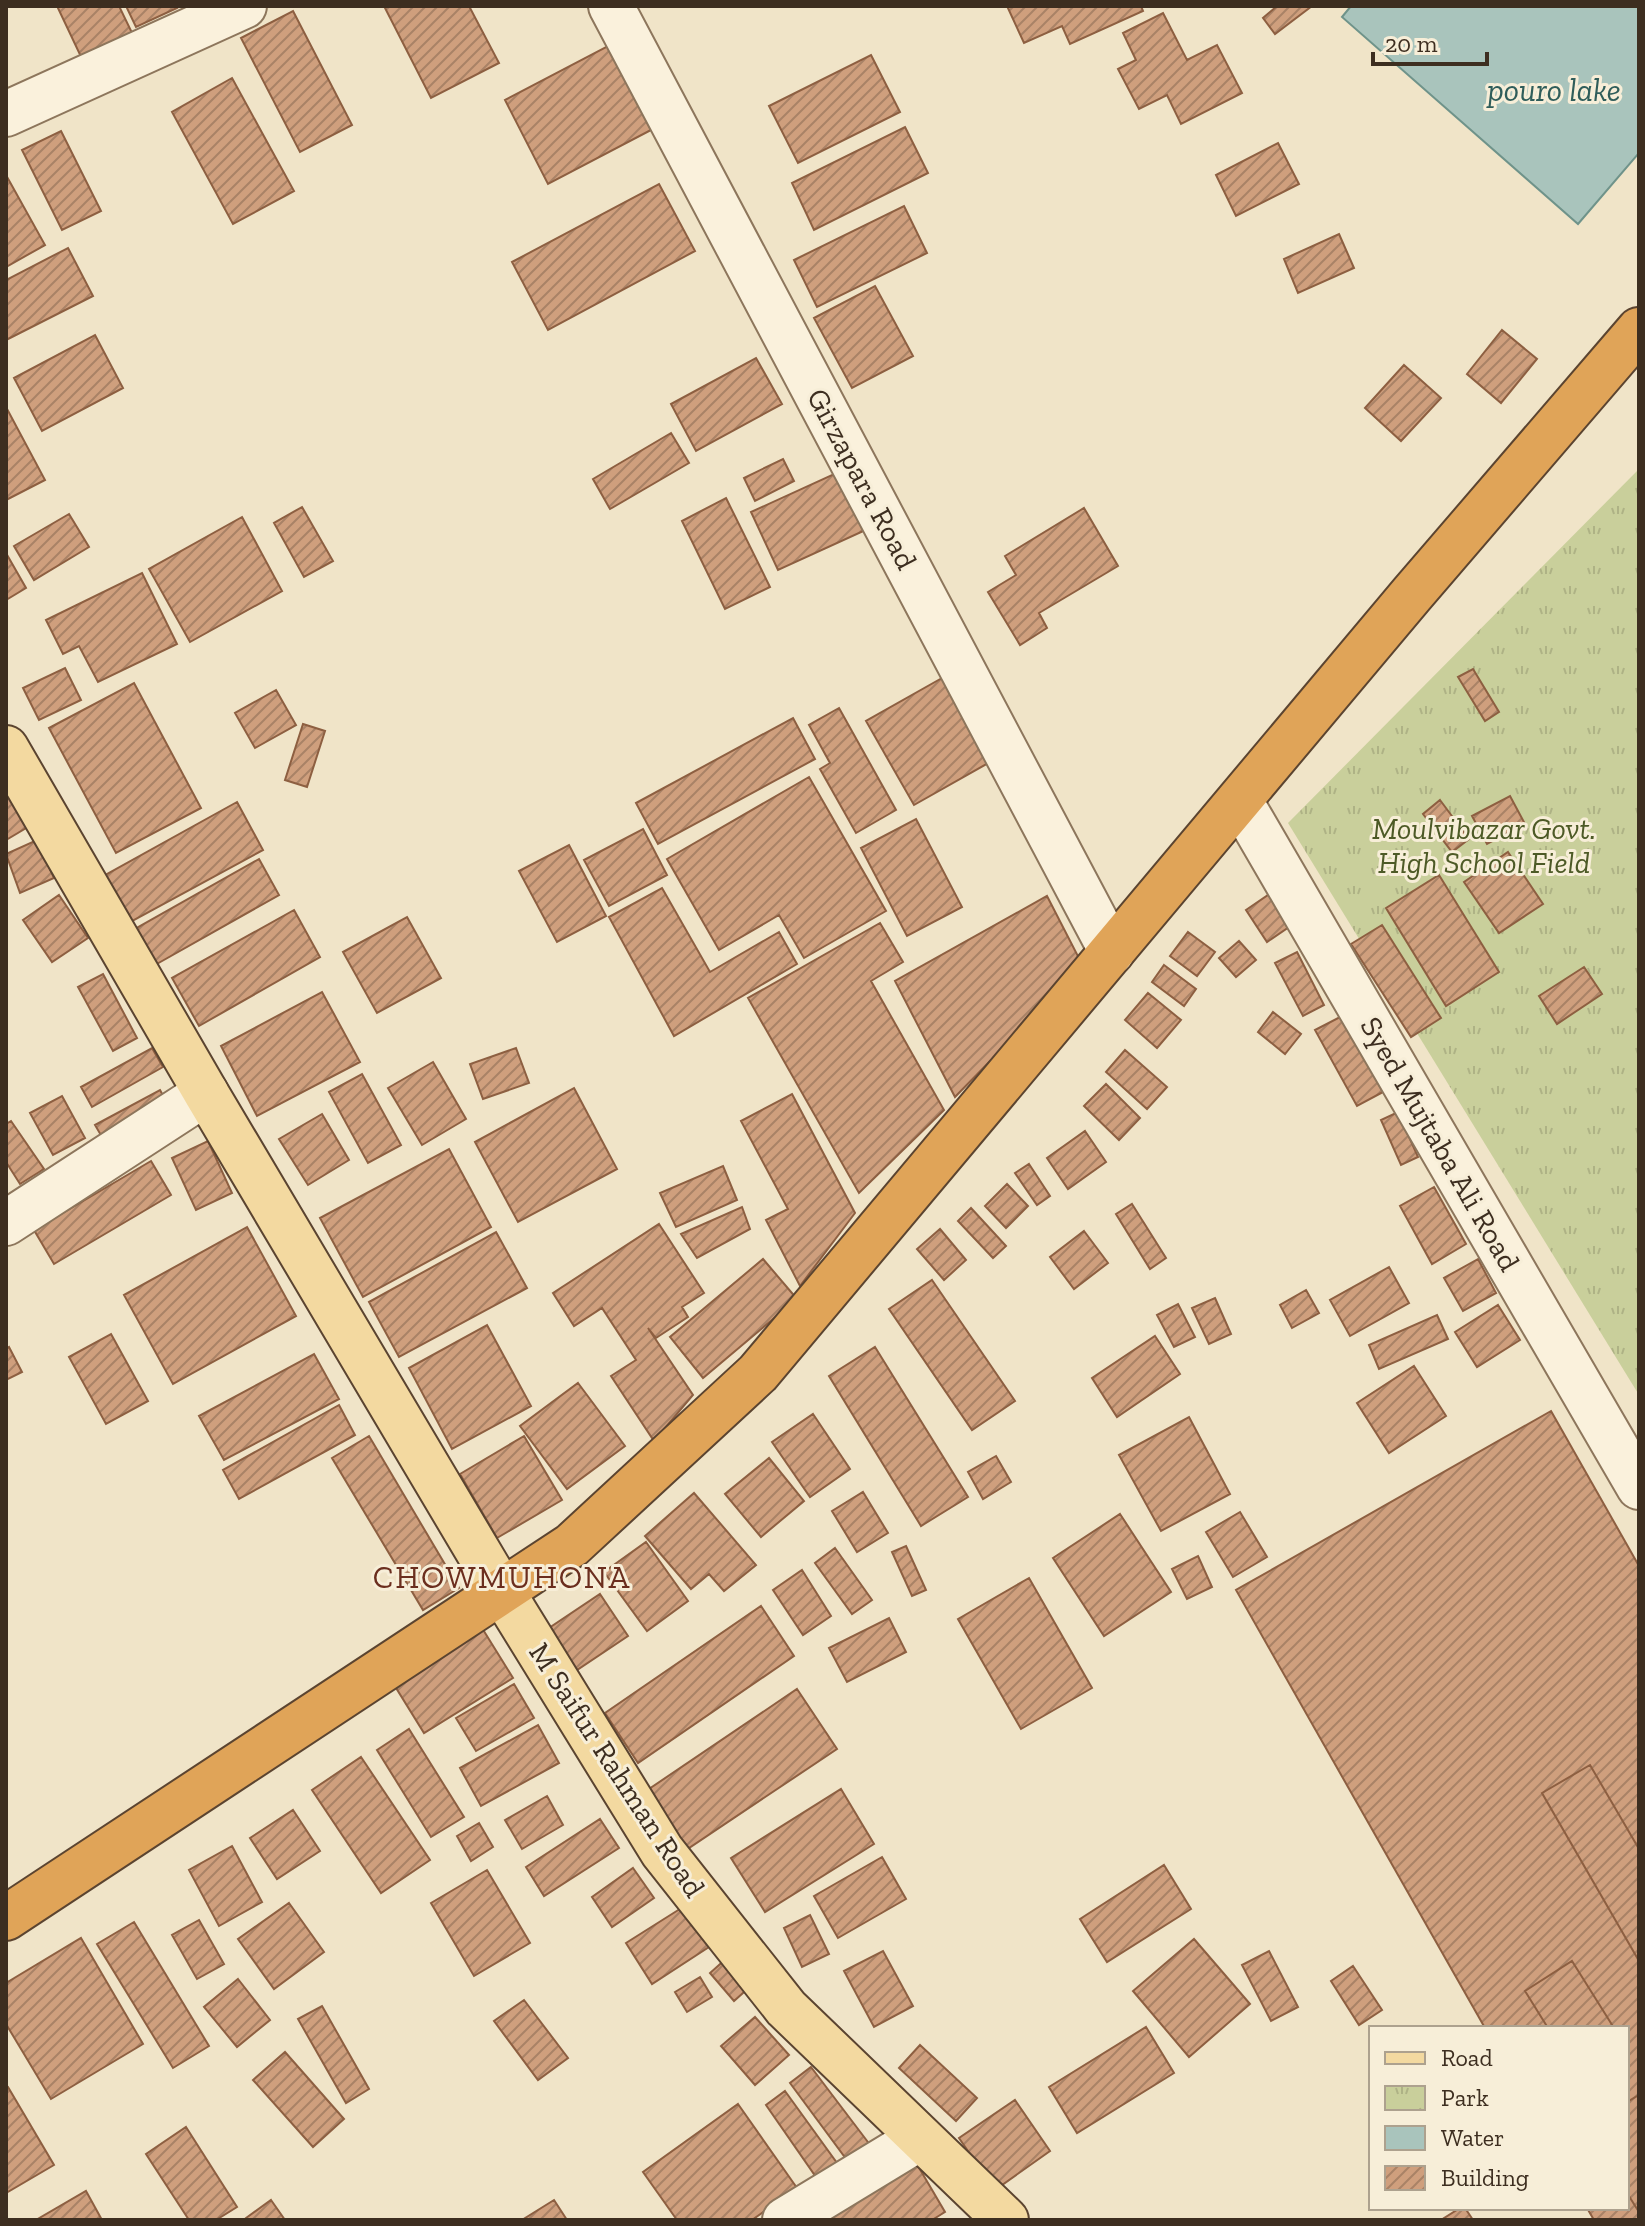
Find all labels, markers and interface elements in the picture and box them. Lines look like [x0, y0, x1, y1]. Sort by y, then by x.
scale bar [1373, 16, 1487, 66]
text: 20 m [1385, 29, 1438, 58]
water label: pouro lake [1486, 71, 1621, 109]
street label: Girzapara Road [799, 382, 925, 576]
park label: Moulvibazar Govt. High School Field [1372, 811, 1596, 881]
street label: Syed Mujtaba Ali Road [1353, 1010, 1528, 1278]
district label: CHOWMUHONA [373, 1558, 631, 1596]
street label: M Saifur Rahman Road [521, 1636, 713, 1904]
legend [1369, 2026, 1629, 2210]
text: Road [1441, 2043, 1493, 2072]
text: Park [1441, 2083, 1489, 2112]
text: Water [1441, 2123, 1504, 2152]
text: Building [1441, 2163, 1529, 2192]

